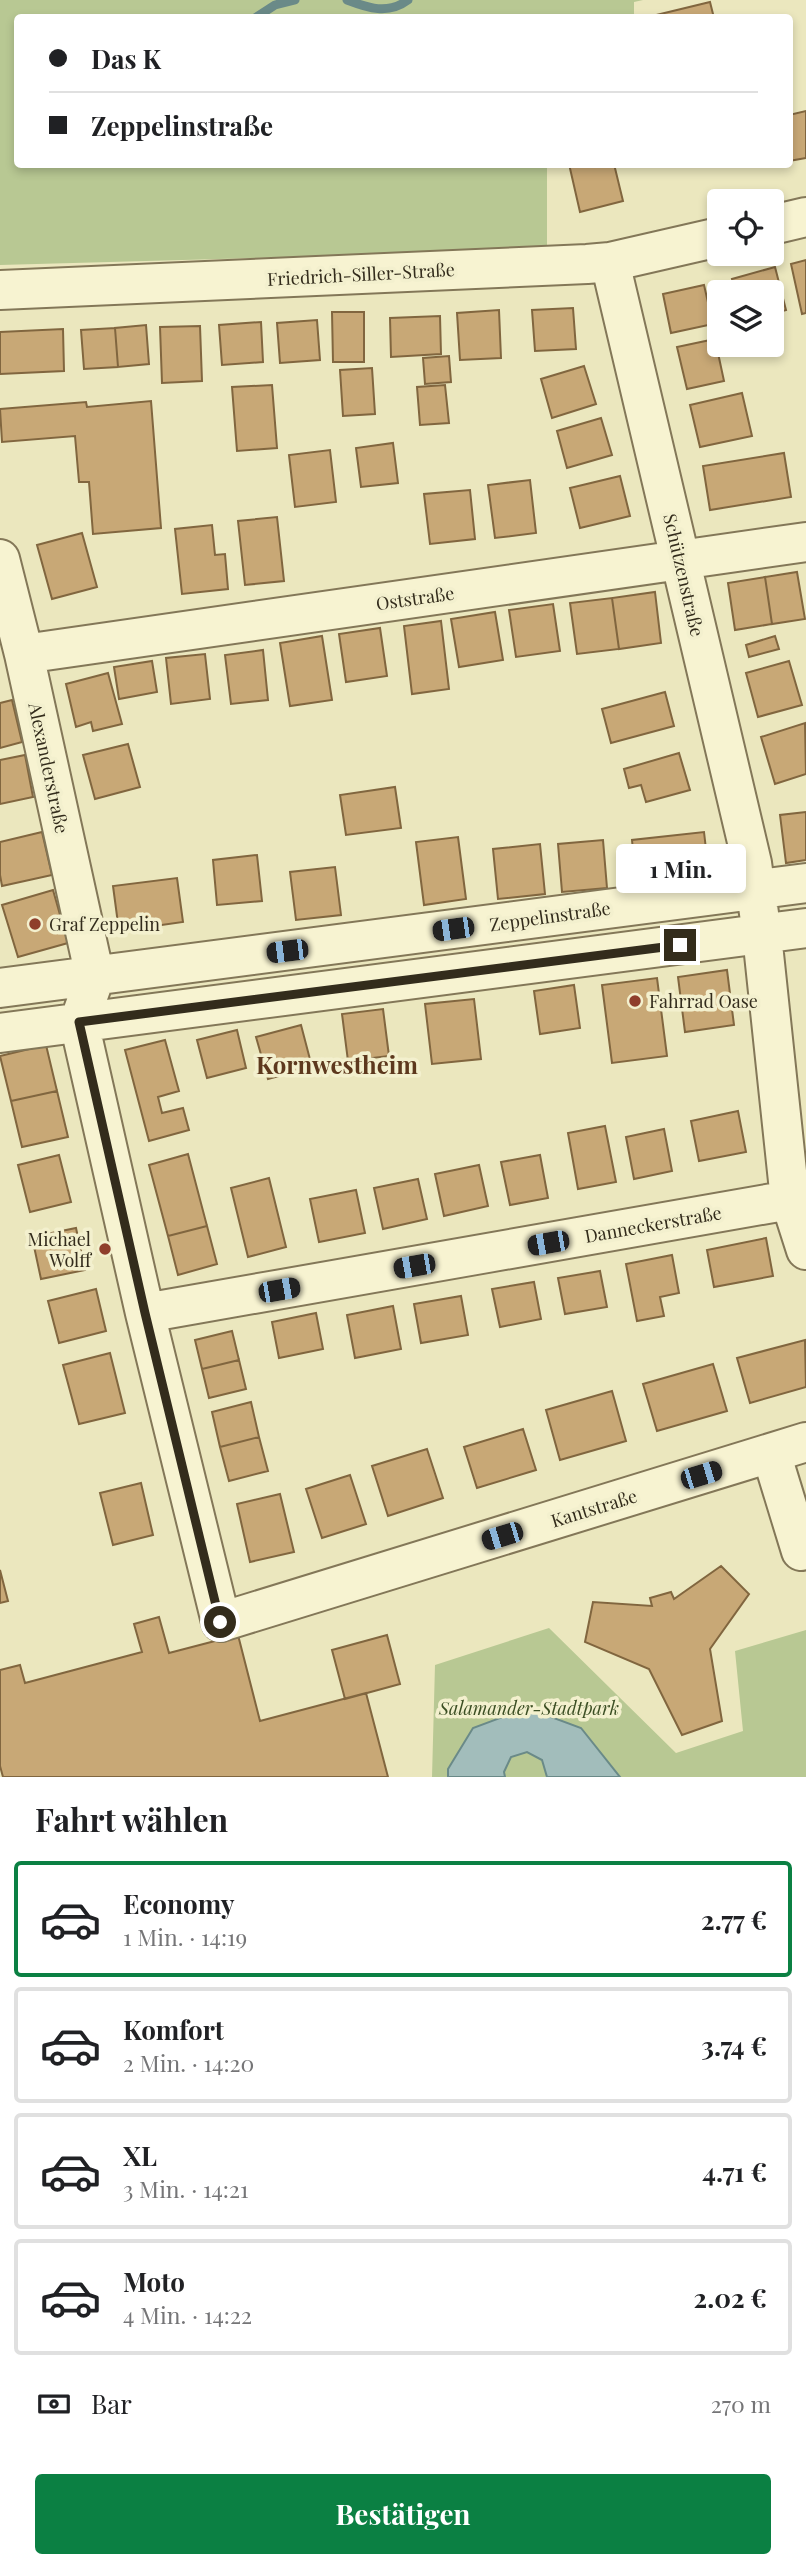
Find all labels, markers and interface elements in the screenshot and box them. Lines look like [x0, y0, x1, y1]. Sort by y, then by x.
text: Das K [91, 41, 161, 76]
text: Zeppelinstraße [91, 108, 273, 143]
map controls [707, 189, 784, 357]
button: locate [707, 189, 784, 266]
street label: Friedrich-Siller-Straße [267, 257, 455, 291]
button: layers [707, 280, 784, 357]
street label: Schützenstraße [658, 511, 710, 639]
street label: Oststraße [374, 581, 456, 615]
street label: Alexanderstraße [23, 700, 75, 835]
callout: 1 Min. [615, 844, 745, 892]
text: 1 Min. [649, 853, 713, 884]
street label: Zeppelinstraße [488, 896, 612, 936]
place label: Graf Zeppelin [49, 912, 160, 936]
marker: Graf Zeppelin [27, 916, 43, 932]
car [431, 916, 476, 942]
route end [664, 929, 696, 961]
car [265, 938, 310, 964]
place label: Fahrrad Oase [649, 989, 758, 1013]
marker: Fahrrad Oase [627, 993, 643, 1009]
district label: Kornwestheim [256, 1048, 418, 1080]
street label: Danneckerstraße [583, 1200, 723, 1248]
place label: Michael Wolff [27, 1227, 92, 1272]
car [526, 1229, 571, 1257]
marker: Michael Wolff [97, 1241, 113, 1257]
car [392, 1252, 437, 1280]
car [257, 1276, 302, 1304]
car [678, 1459, 725, 1491]
street label: Kantstraße [548, 1484, 640, 1532]
car [479, 1520, 526, 1552]
route start [204, 1606, 236, 1638]
park label: Salamander-Stadtpark [438, 1696, 619, 1720]
text: Fahrt wählen [35, 1797, 228, 1840]
text: Economy [123, 1886, 234, 1921]
icon: car [39, 1888, 102, 1951]
text: 2.77 € [701, 1902, 767, 1937]
text: 1 Min. · 14:19 [123, 1921, 247, 1952]
text: Komfort [123, 2012, 224, 2047]
icon: car [39, 2014, 102, 2077]
text: 3.74 € [701, 2028, 767, 2063]
text: 2 Min. · 14:20 [123, 2047, 254, 2078]
text: XL [123, 2138, 157, 2173]
icon: car [39, 2140, 102, 2203]
text: 4.71 € [702, 2154, 767, 2189]
text: 3 Min. · 14:21 [123, 2173, 248, 2204]
text: Moto [123, 2264, 185, 2299]
icon: car [39, 2266, 102, 2329]
text: 2.02 € [694, 2280, 767, 2315]
text: 4 Min. · 14:22 [123, 2299, 252, 2330]
icon: cash [35, 2385, 73, 2423]
text: Bar [91, 2386, 132, 2421]
text: 270 m [711, 2388, 771, 2419]
button: Bestätigen [35, 2474, 771, 2554]

